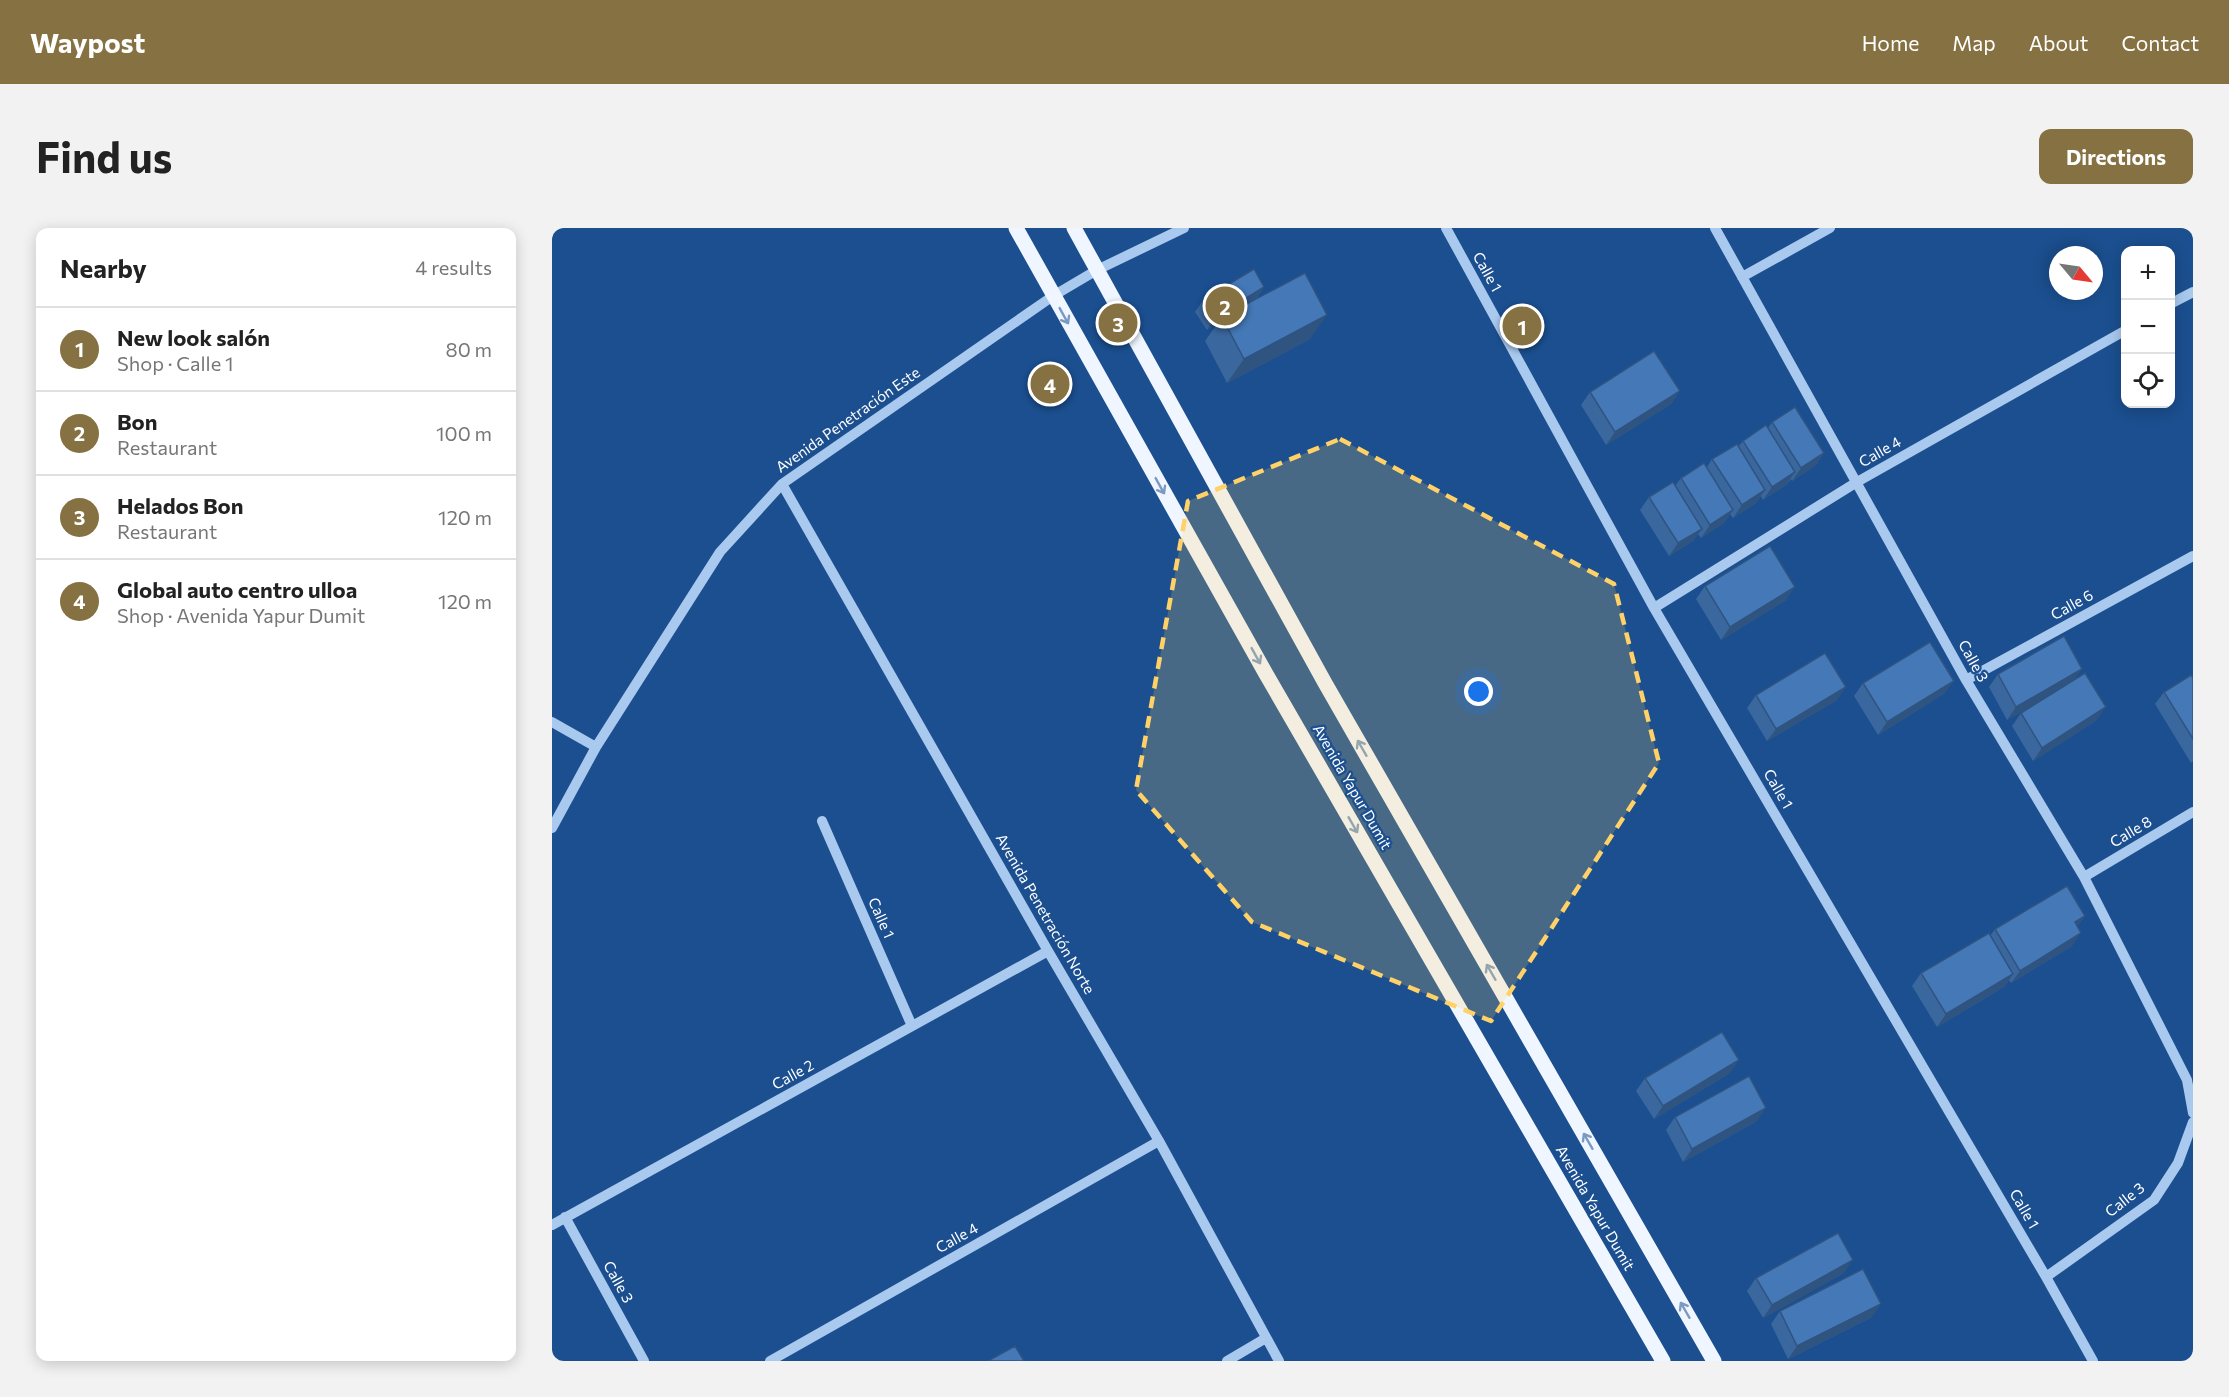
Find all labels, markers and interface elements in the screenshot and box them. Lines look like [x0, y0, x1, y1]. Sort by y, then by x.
text: Waypost [30, 25, 145, 59]
text: Home [1862, 30, 1919, 55]
text: Map [1952, 30, 1996, 55]
text: About [2029, 30, 2088, 55]
text: Contact [2121, 30, 2199, 55]
button: Directions [2039, 129, 2193, 184]
text: Find us [36, 130, 172, 182]
north arrow [2049, 246, 2103, 300]
map controls [2121, 246, 2175, 408]
button: + [2121, 246, 2175, 300]
street label: Calle 1 [1470, 248, 1506, 295]
text: Nearby [60, 252, 147, 283]
text: 4 results [415, 255, 492, 279]
pin: 2 [1206, 284, 1244, 328]
pin: 3 [1098, 300, 1138, 346]
button: − [2121, 300, 2175, 354]
pin: 1 [1502, 304, 1542, 348]
one-way arrow [1059, 307, 1070, 325]
text: New look salón [117, 324, 270, 351]
text: 1 [75, 337, 84, 361]
text: 80 m [446, 337, 492, 361]
text: Shop · Calle 1 [117, 351, 234, 375]
button: locate [2121, 354, 2175, 408]
pin: 4 [1030, 362, 1070, 406]
street label: Avenida Penetración Este [772, 363, 923, 476]
text: Bon [117, 408, 157, 435]
text: 2 [74, 421, 85, 445]
text: 100 m [436, 421, 492, 445]
street label: Calle 4 [1855, 432, 1904, 470]
text: Restaurant [117, 435, 217, 459]
one-way arrow [1154, 477, 1166, 494]
text: Helados Bon [117, 492, 243, 519]
text: 3 [74, 505, 85, 529]
text: 120 m [438, 505, 492, 529]
text: Restaurant [117, 519, 217, 543]
text: Global auto centro ulloa [117, 576, 357, 603]
street label: Calle 6 [2047, 585, 2096, 623]
text: 4 [73, 589, 86, 613]
text: 120 m [438, 589, 492, 613]
text: Shop · Avenida Yapur Dumit [117, 603, 365, 627]
street label: Calle 3 [1955, 636, 1993, 685]
one-way arrow [1250, 647, 1262, 664]
your location [1464, 677, 1493, 706]
street label: Avenida Yapur Dumit [1310, 721, 1396, 852]
one-way arrow [1356, 740, 1368, 757]
street label: Calle 1 [1760, 765, 1797, 812]
street label: Calle 8 [2106, 812, 2155, 851]
one-way arrow [1348, 816, 1360, 833]
street label: Avenida Penetración Norte [993, 830, 1099, 997]
street label: Calle 1 [865, 894, 899, 941]
one-way arrow [1484, 964, 1496, 981]
street label: Calle 2 [769, 1055, 816, 1093]
one-way arrow [1581, 1133, 1593, 1150]
street label: Avenida Yapur Dumit [1553, 1142, 1639, 1273]
street label: Calle 3 [2101, 1178, 2148, 1220]
street label: Calle 1 [2006, 1185, 2043, 1232]
street label: Calle 4 [932, 1218, 981, 1256]
street label: Calle 3 [600, 1257, 638, 1306]
one-way arrow [1678, 1302, 1690, 1319]

